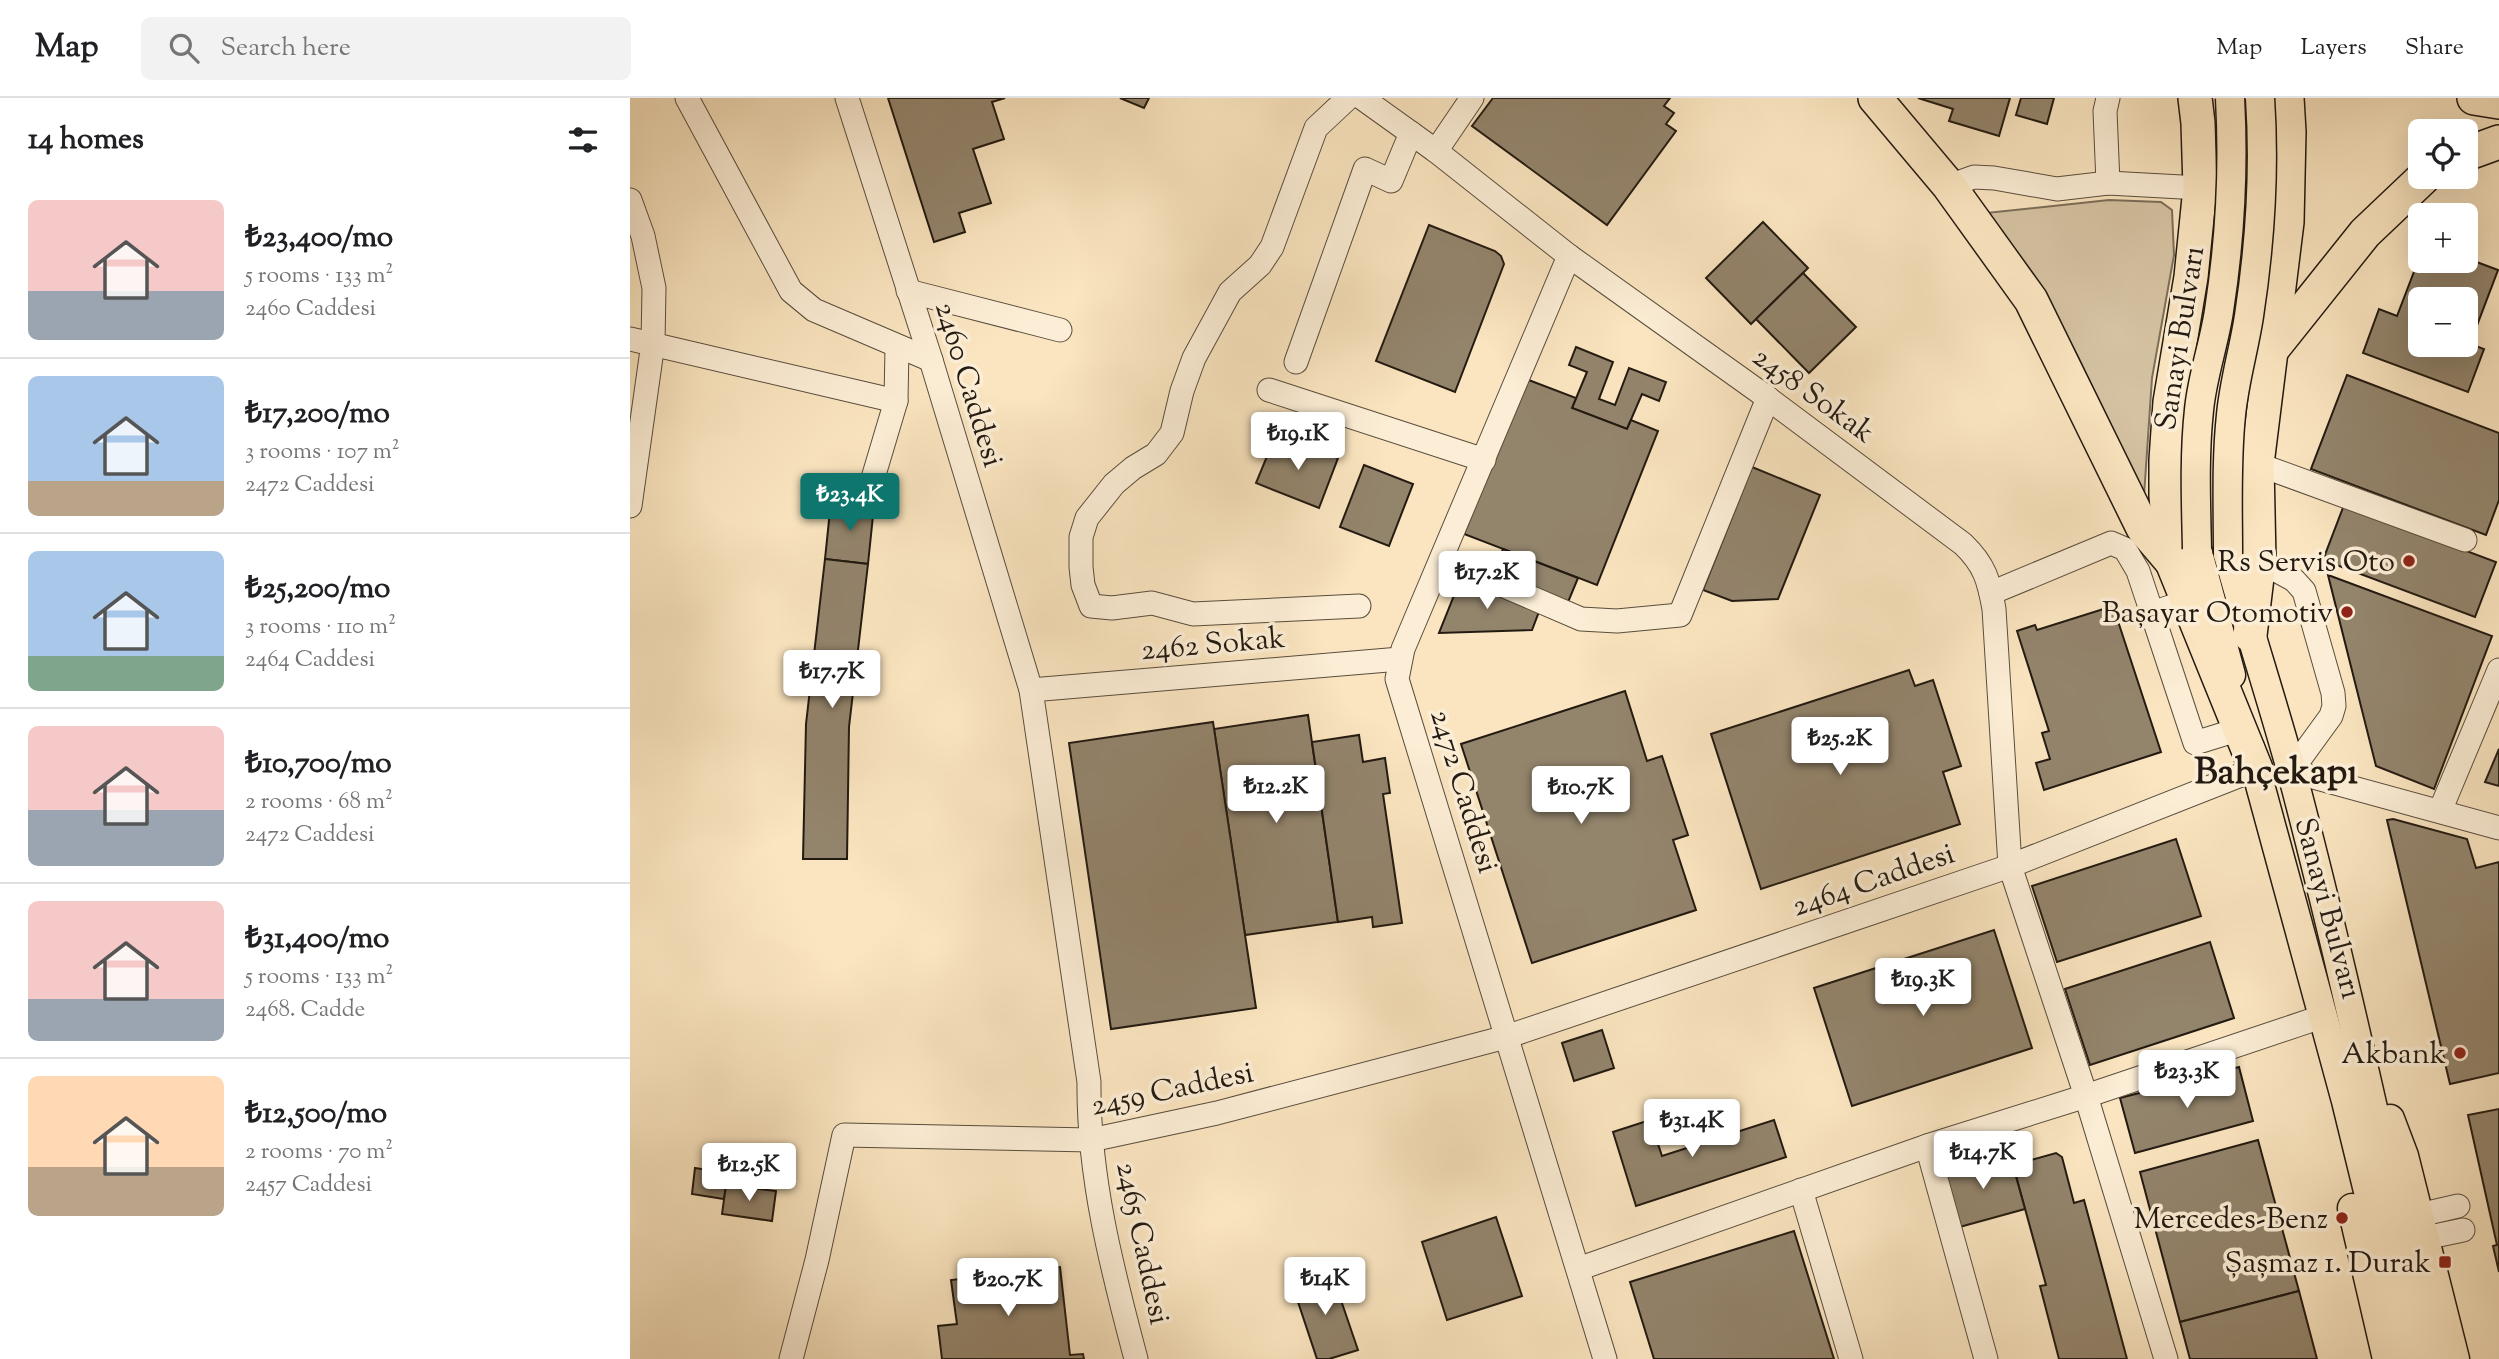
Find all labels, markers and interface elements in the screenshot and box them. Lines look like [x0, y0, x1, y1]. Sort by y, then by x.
search box [141, 17, 631, 80]
text: Map [35, 24, 99, 72]
icon: search [165, 29, 203, 67]
text: Search here [221, 30, 351, 67]
text: Map [2216, 31, 2262, 65]
text: Layers [2300, 31, 2367, 65]
text: Share [2405, 31, 2464, 65]
text: 14 homes [28, 119, 144, 162]
map controls [2408, 119, 2478, 357]
button: locate [2408, 119, 2478, 189]
icon: filters [564, 121, 602, 159]
button: + [2408, 203, 2478, 273]
text: ₺23,400/mo [245, 217, 393, 260]
icon: home [84, 228, 168, 312]
street label: Sanayi Bulvarı [2146, 243, 2217, 434]
text: 5 rooms · 133 m² [245, 260, 393, 293]
button: − [2408, 287, 2478, 357]
text: 2460 Caddesi [245, 293, 376, 326]
street label: 2460 Caddesi [922, 297, 1013, 473]
street label: 2458 Sokak [1743, 337, 1882, 455]
text: ₺17,200/mo [245, 393, 390, 436]
icon: home [84, 404, 168, 488]
pin: ₺19.1K [1241, 412, 1355, 472]
text: ₺19.1K [1267, 418, 1329, 451]
text: 3 rooms · 107 m² [245, 436, 400, 469]
text: 2472 Caddesi [245, 469, 375, 502]
pin: ₺23.4K [793, 474, 907, 533]
text: ₺23.4K [816, 479, 884, 512]
place label: Rs Servis Oto [2218, 542, 2395, 585]
pin: ₺17.2K [1430, 552, 1544, 611]
marker: Rs Servis Oto [2401, 553, 2417, 569]
text: ₺17.2K [1455, 557, 1519, 590]
text: ₺25,200/mo [245, 568, 390, 611]
icon: home [84, 579, 168, 663]
place label: Başayar Otomotiv [2102, 593, 2333, 636]
marker: Başayar Otomotiv [2339, 604, 2355, 620]
text: 3 rooms · 110 m² [245, 611, 396, 644]
street label: 2462 Sokak [1139, 618, 1287, 673]
text: 2464 Caddesi [245, 644, 375, 677]
pin: ₺17.7K [775, 650, 889, 710]
text: ₺17.7K [799, 656, 865, 689]
street label: 2472 Caddesi [1417, 705, 1508, 879]
pin: ₺25.2K [1783, 718, 1897, 777]
text: ₺25.2K [1808, 723, 1873, 756]
text: ₺10,700/mo [245, 743, 392, 786]
district label: Bahçekapı [2194, 747, 2358, 801]
icon: home [84, 754, 168, 838]
pin: ₺12.2K [1219, 766, 1333, 825]
pin: ₺10.7K [1524, 766, 1638, 826]
text: ₺12.2K [1244, 771, 1308, 804]
text: ₺10.7K [1548, 772, 1614, 805]
text: 2 rooms · 68 m² [245, 786, 393, 819]
street label: Sanayi Bulvarı [2282, 813, 2371, 1004]
text: 2472 Caddesi [245, 819, 375, 852]
street label: 2464 Caddesi [1787, 833, 1961, 929]
text: ₺31,400/mo [245, 918, 389, 961]
icon: home [84, 929, 168, 1013]
pin: ₺19.3K [1866, 958, 1980, 1018]
text: 5 rooms · 133 m² [245, 961, 393, 994]
text: ₺19.3K [1891, 964, 1955, 997]
text: 2468. Cadde [245, 994, 365, 1027]
place label: Akbank [2341, 1034, 2446, 1077]
marker: Akbank [2452, 1045, 2468, 1061]
pin: ₺23.3K [2130, 1051, 2244, 1110]
street label: 2459 Caddesi [1087, 1052, 1258, 1129]
text: ₺23.3K [2155, 1056, 2219, 1089]
text: ₺12,500/mo [245, 1093, 387, 1136]
pin: ₺31.4K [1635, 1100, 1749, 1159]
icon: home [84, 1104, 168, 1188]
text: ₺31.4K [1660, 1105, 1724, 1138]
pin: ₺14.7K [1926, 1132, 2040, 1191]
text: 2 rooms · 70 m² [245, 1136, 393, 1169]
text: ₺14.7K [1950, 1137, 2016, 1170]
pin: ₺12.5K [692, 1144, 806, 1203]
text: ₺12.5K [718, 1149, 780, 1182]
street label: 2465 Caddesi [1103, 1158, 1180, 1329]
text: 2457 Caddesi [245, 1169, 372, 1202]
place label: Mercedes-Benz [2134, 1199, 2328, 1242]
marker: Mercedes-Benz [2334, 1210, 2350, 1226]
place label: Şaşmaz 1. Durak [2225, 1243, 2431, 1286]
marker: Şaşmaz 1. Durak [2437, 1254, 2453, 1270]
pin: ₺20.7K [951, 1258, 1065, 1318]
pin: ₺14K [1284, 1258, 1366, 1317]
text: ₺14K [1300, 1263, 1350, 1296]
text: ₺20.7K [973, 1264, 1043, 1297]

